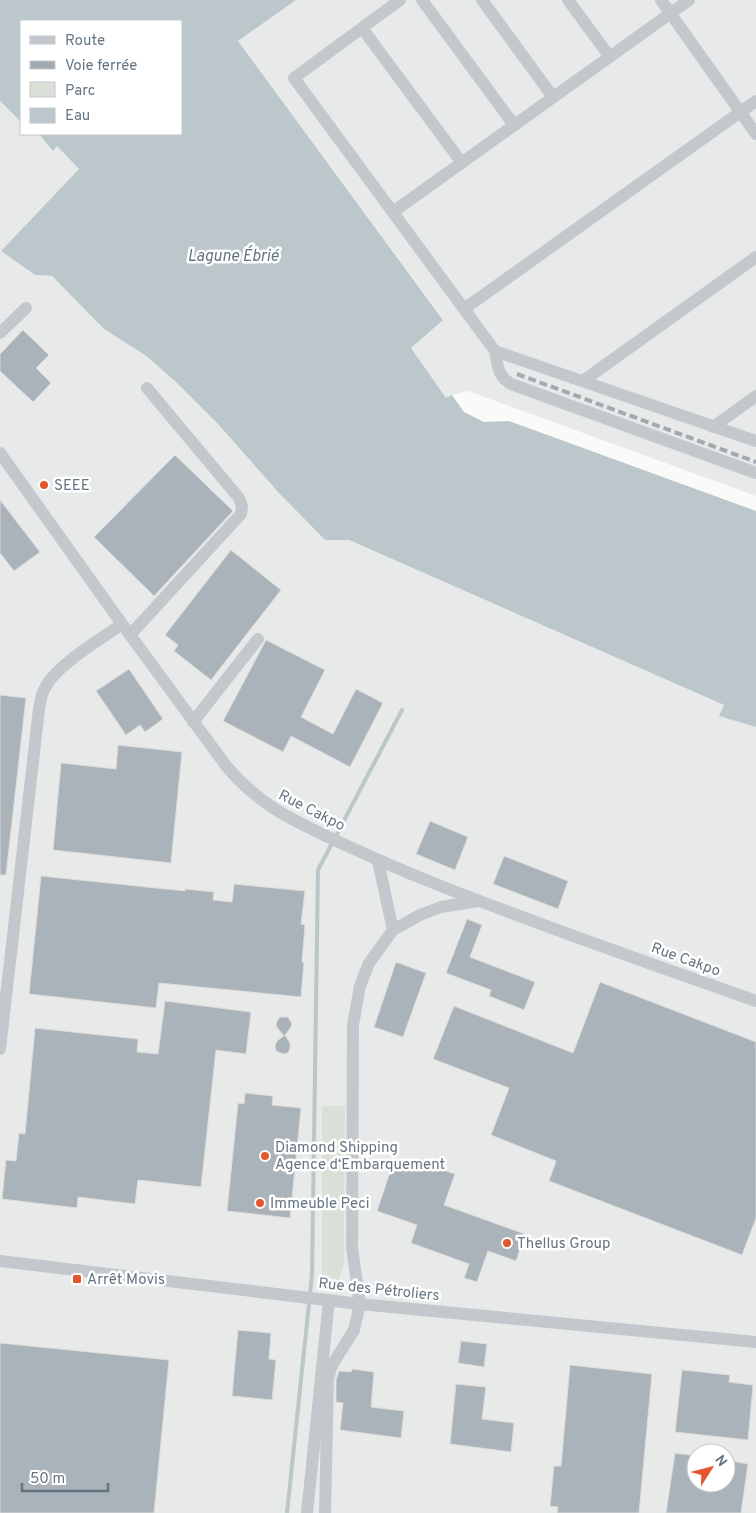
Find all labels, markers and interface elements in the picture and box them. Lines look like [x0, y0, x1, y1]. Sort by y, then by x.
legend [20, 20, 182, 135]
text: Route [65, 32, 105, 51]
text: Voie ferrée [65, 57, 137, 76]
text: Parc [65, 82, 95, 101]
text: Eau [65, 107, 90, 126]
water label: Lagune Ébrié [188, 245, 280, 267]
place label: SEEE [54, 477, 90, 496]
marker: SEEE [38, 479, 50, 491]
street label: Rue Cakpo [275, 786, 348, 836]
street label: Rue Cakpo [648, 939, 723, 982]
place label: Diamond Shipping Agence d‘Embarquement [275, 1139, 445, 1175]
marker: Diamond Shipping Agence d‘Embarquement [259, 1150, 271, 1162]
place label: Immeuble Peci [270, 1195, 370, 1214]
marker: Immeuble Peci [254, 1197, 266, 1209]
place label: Thellus Group [517, 1235, 611, 1254]
marker: Thellus Group [501, 1237, 513, 1249]
place label: Arrêt Movis [87, 1271, 165, 1290]
marker: Arrêt Movis [71, 1273, 83, 1285]
street label: Rue des Pétroliers [317, 1275, 440, 1306]
north arrow [686, 1443, 736, 1493]
text: N [710, 1452, 730, 1470]
scale bar [22, 1460, 109, 1492]
text: 50 m [30, 1470, 65, 1489]

